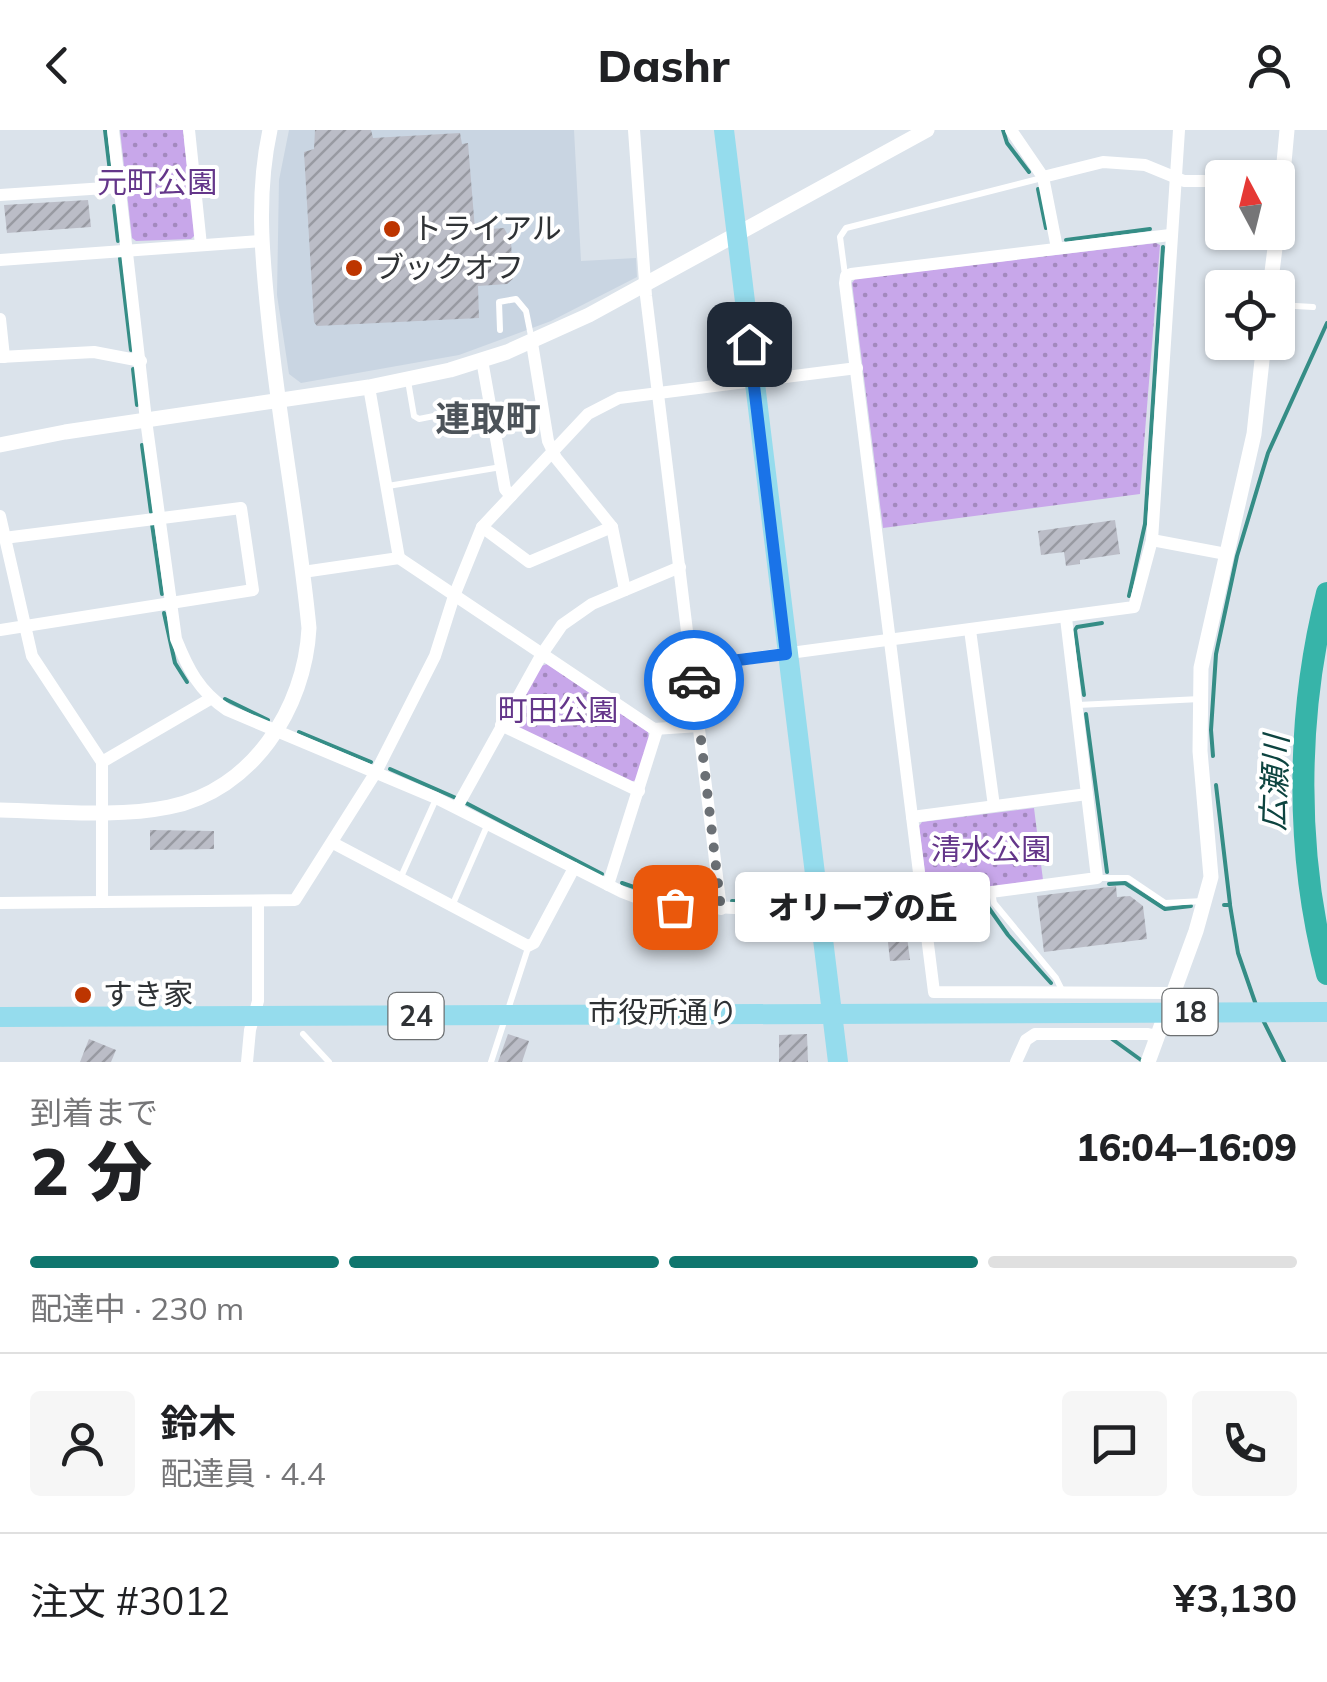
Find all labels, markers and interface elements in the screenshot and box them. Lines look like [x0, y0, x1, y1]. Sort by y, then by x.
text: Dashr [598, 37, 729, 93]
icon: back [30, 38, 85, 93]
icon: person [1242, 38, 1297, 93]
north arrow [1205, 160, 1295, 250]
map controls [1205, 160, 1295, 360]
park label: 元町公園 [97, 163, 217, 201]
place label: トライアル [412, 209, 562, 247]
marker: トライアル [381, 218, 403, 240]
place label: ブックオフ [374, 248, 524, 286]
marker: ブックオフ [343, 257, 365, 279]
button: locate [1205, 270, 1295, 360]
pin [707, 302, 792, 387]
icon: home [722, 317, 777, 372]
district label: 連取町 [435, 396, 541, 440]
courier [644, 630, 744, 730]
icon: car [667, 653, 722, 708]
park label: 町田公園 [498, 691, 618, 729]
water label: 広瀬川 [1252, 731, 1296, 832]
park label: 清水公園 [931, 830, 1051, 868]
pin [633, 865, 718, 950]
callout: オリーブの丘 [735, 872, 990, 942]
icon: bag [648, 880, 703, 935]
text: オリーブの丘 [767, 887, 958, 927]
place label: すき家 [103, 975, 193, 1013]
marker: すき家 [72, 984, 94, 1006]
road number: 18 [1162, 989, 1218, 1035]
road number: 24 [388, 993, 444, 1039]
street label: 市役所通り [588, 993, 738, 1031]
text: 到着まで [30, 1092, 158, 1132]
text: 16:04–16:09 [1076, 1123, 1297, 1171]
text: 2 分 [30, 1130, 152, 1211]
text: 配達中 · 230 m [30, 1288, 244, 1328]
button: person [30, 1391, 135, 1496]
button: chat [1062, 1391, 1167, 1496]
button: phone [1192, 1391, 1297, 1496]
text: 鈴木 [160, 1399, 236, 1447]
text: 配達員 · 4.4 [160, 1453, 326, 1493]
text: ¥3,130 [1174, 1574, 1297, 1622]
text: 注文 #3012 [30, 1577, 230, 1625]

